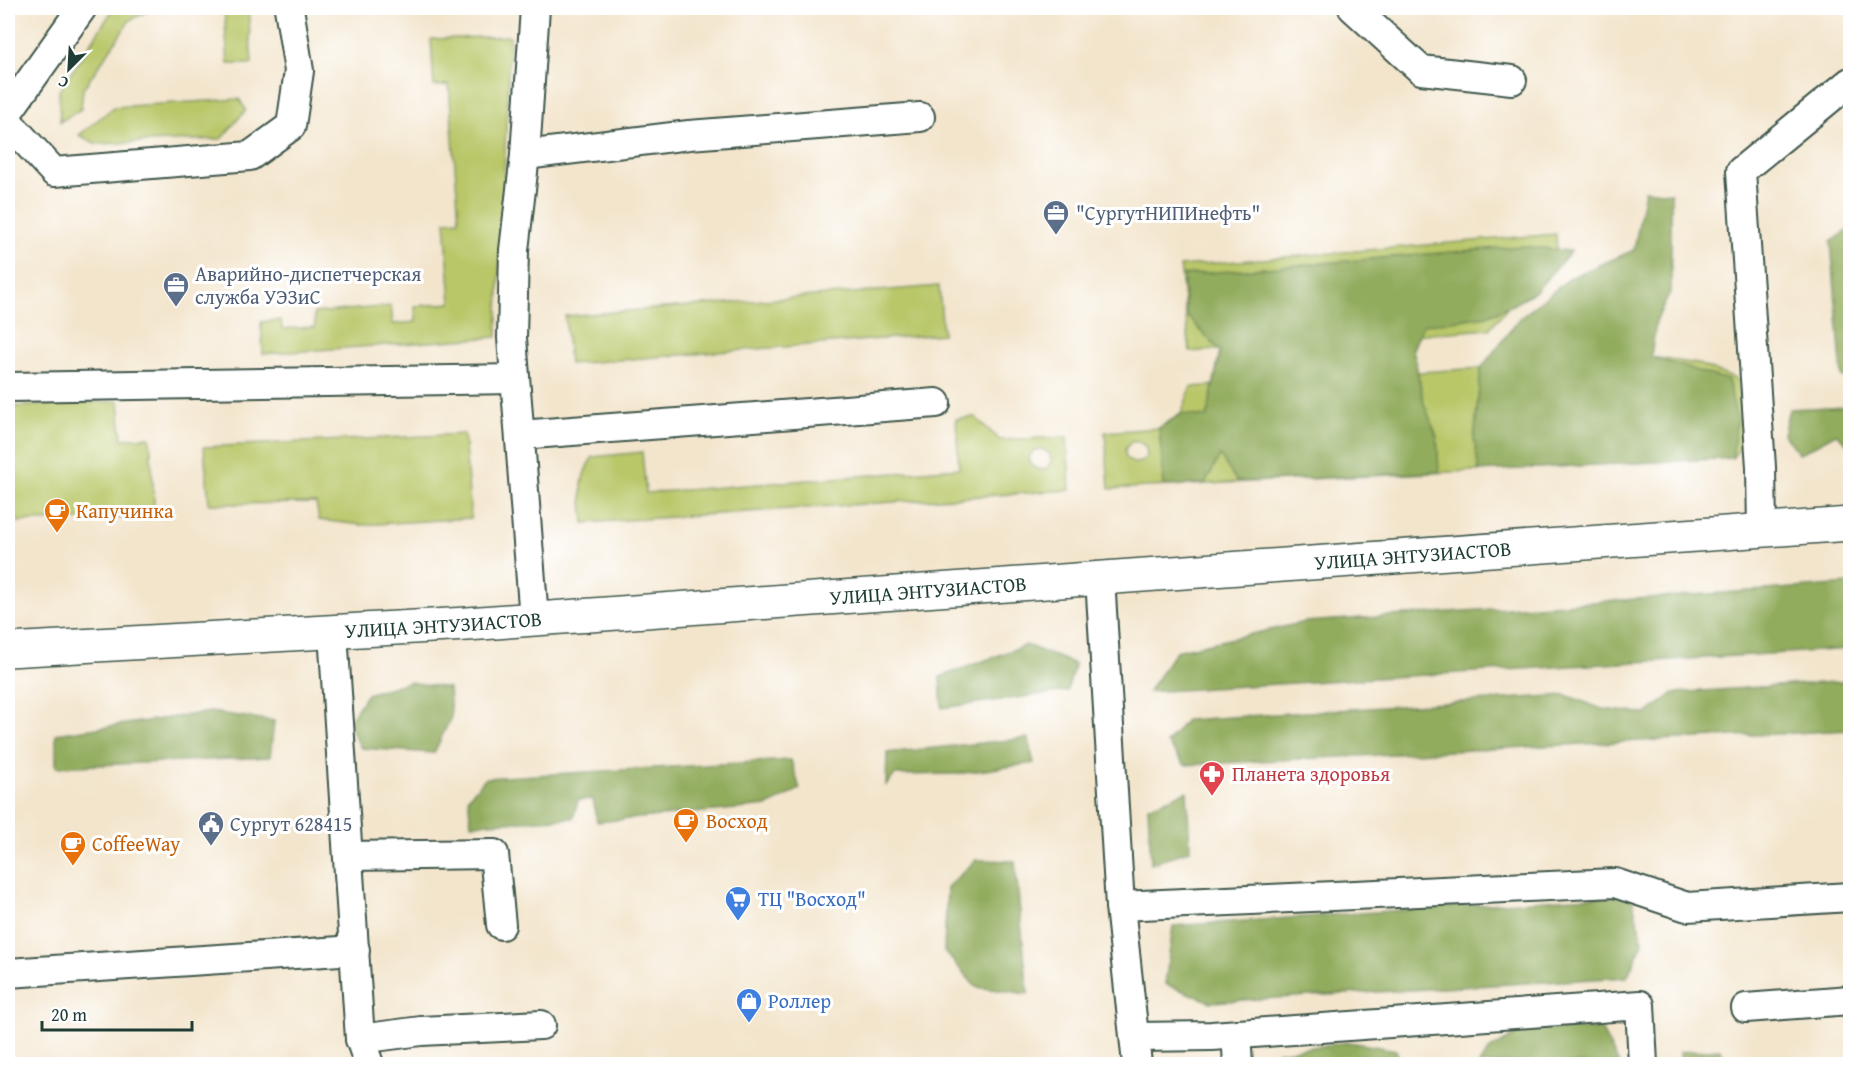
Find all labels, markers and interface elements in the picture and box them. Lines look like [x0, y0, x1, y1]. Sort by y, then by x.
north arrow [39, 39, 99, 99]
text: С [54, 70, 72, 96]
office icon: "СургутНИПИнефть" [1041, 198, 1071, 236]
place label: "СургутНИПИнефть" [1076, 198, 1260, 227]
place label: Аварийно-диспетчерская служба УЭЗиС [195, 259, 421, 311]
office icon: Аварийно-диспетчерская служба УЭЗиС [161, 270, 191, 308]
cafe icon: Капучинка [42, 496, 72, 534]
place label: Капучинка [76, 496, 174, 525]
street label: УЛИЦА ЭНТУЗИАСТОВ [1313, 534, 1512, 577]
street label: УЛИЦА ЭНТУЗИАСТОВ [828, 569, 1028, 612]
street label: УЛИЦА ЭНТУЗИАСТОВ [344, 604, 543, 645]
pharmacy icon: Планета здоровья [1197, 759, 1227, 797]
place label: Планета здоровья [1232, 759, 1390, 788]
cafe icon: Восход [671, 806, 701, 844]
place label: Восход [706, 806, 768, 835]
public building icon: Сургут 628415 [196, 809, 226, 847]
place label: Сургут 628415 [230, 809, 352, 838]
cafe icon: CoffeeWay [58, 829, 88, 867]
place label: CoffeeWay [92, 829, 180, 858]
supermarket icon: ТЦ "Восход" [723, 884, 753, 922]
place label: ТЦ "Восход" [758, 884, 866, 913]
shop icon: Роллер [734, 986, 764, 1024]
place label: Роллер [768, 986, 831, 1015]
scale bar [42, 994, 192, 1032]
text: 20 m [51, 1001, 87, 1028]

